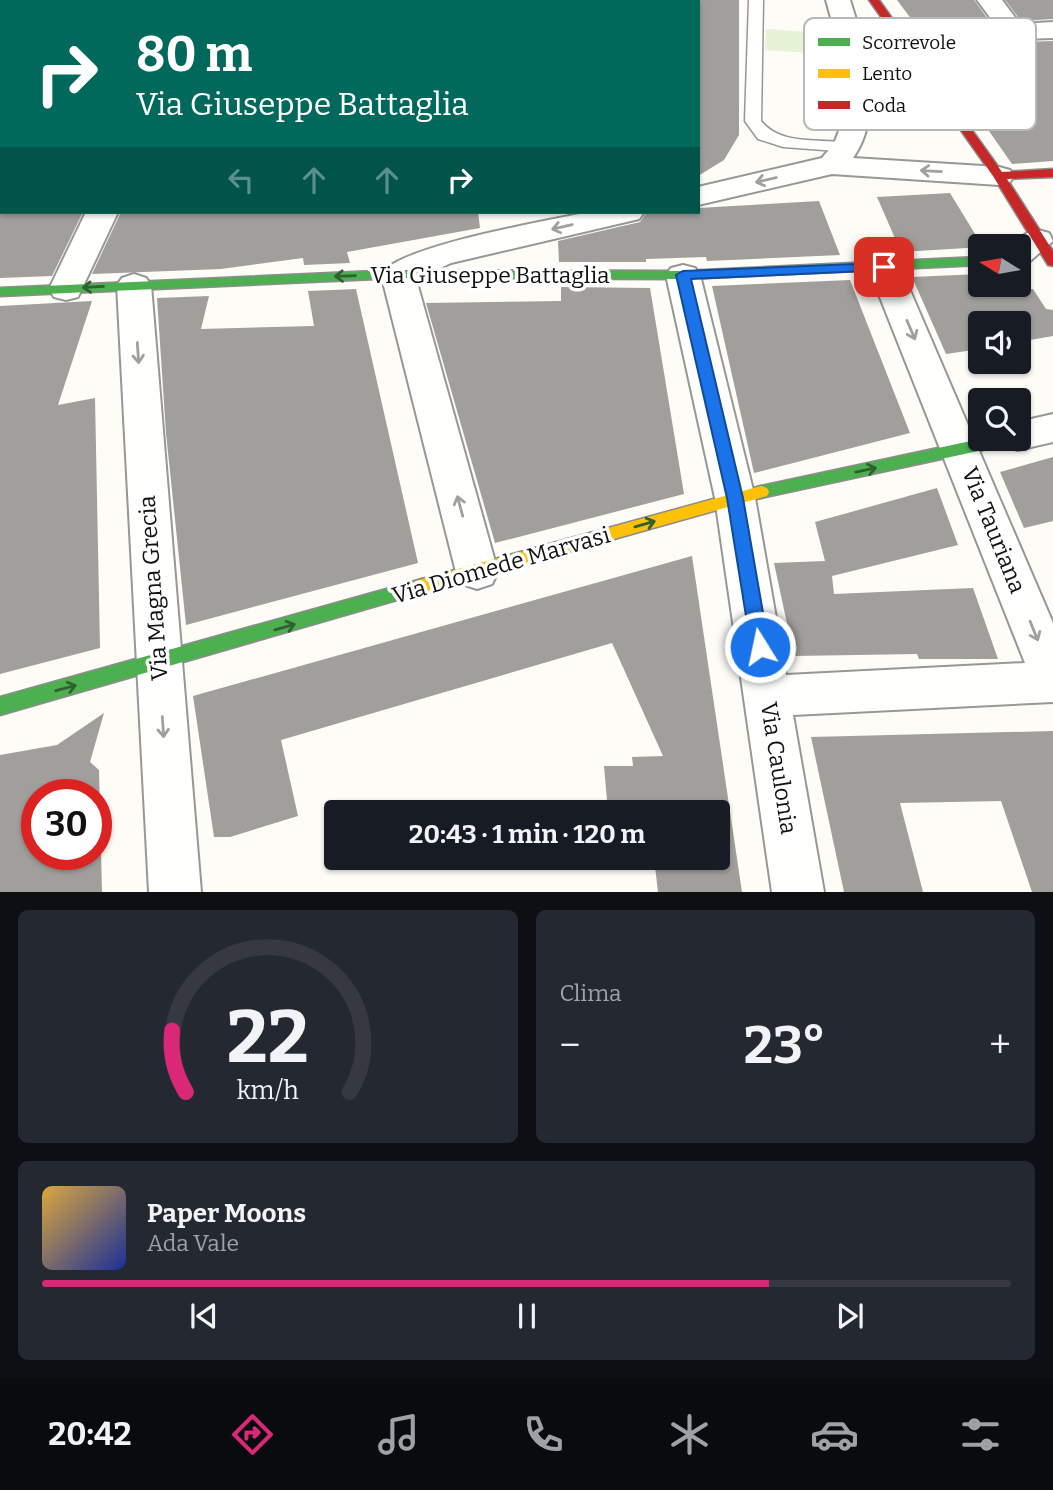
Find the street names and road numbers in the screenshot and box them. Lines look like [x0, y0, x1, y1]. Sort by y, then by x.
street label: Via Giuseppe Battaglia [370, 261, 610, 289]
street label: Via Tauriana [956, 463, 1032, 598]
street label: Via Magna Grecia [133, 494, 173, 681]
street label: Via Diomede Marvasi [389, 520, 613, 610]
street label: Via Caulonia [755, 700, 803, 836]

